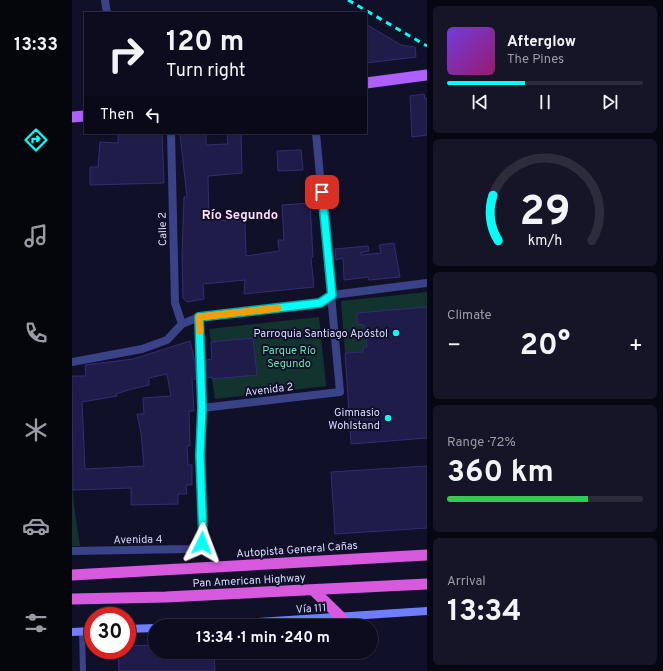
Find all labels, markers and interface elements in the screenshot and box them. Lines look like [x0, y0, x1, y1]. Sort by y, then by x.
text: 120 m [166, 25, 244, 61]
icon: right [100, 28, 152, 80]
text: Afterglow [507, 33, 576, 52]
text: 13:33 [14, 34, 58, 57]
text: The Pines [507, 52, 564, 68]
text: Turn right [166, 60, 246, 83]
icon: previous [469, 91, 491, 113]
icon: pause [534, 91, 556, 113]
icon: next [599, 91, 621, 113]
icon: left [142, 104, 164, 126]
text: Then [100, 106, 134, 125]
icon: directions [22, 126, 50, 154]
pin [305, 175, 339, 209]
icon: arrive [311, 181, 333, 203]
text: 29 [520, 186, 571, 239]
district label: Río Segundo [202, 208, 278, 224]
street label: Calle 2 [156, 212, 170, 246]
icon: music [22, 222, 50, 250]
text: km/h [528, 231, 562, 249]
text: Climate [447, 308, 492, 324]
icon: phone [22, 319, 50, 347]
place label: Parroquia Santiago Apóstol [254, 327, 388, 341]
marker: Parroquia Santiago Apóstol [391, 328, 401, 338]
text: 20° [520, 328, 570, 365]
text: − [447, 333, 461, 360]
text: + [629, 333, 643, 360]
park label: Parque Río Segundo [262, 344, 316, 371]
street label: Avenida 2 [244, 380, 294, 400]
place label: Gimnasio Wohlstand [328, 406, 380, 433]
marker: Gimnasio Wohlstand [383, 413, 393, 423]
icon: climate [22, 416, 50, 444]
text: Range · 72% [447, 435, 516, 451]
text: 360 km [447, 455, 554, 492]
icon: car [22, 512, 50, 540]
position arrow [181, 522, 223, 564]
street label: Avenida 4 [113, 533, 163, 547]
street label: Autopista General Cañas [236, 539, 358, 561]
street label: Pan American Highway [192, 571, 306, 591]
text: Arrival [447, 574, 486, 590]
text: 13:34 [447, 594, 522, 631]
street label: Vía 111 [295, 601, 327, 617]
speed limit sign: 30 [84, 607, 136, 659]
icon: filters [22, 609, 50, 637]
text: 13:34 · 1 min · 240 m [196, 629, 330, 648]

